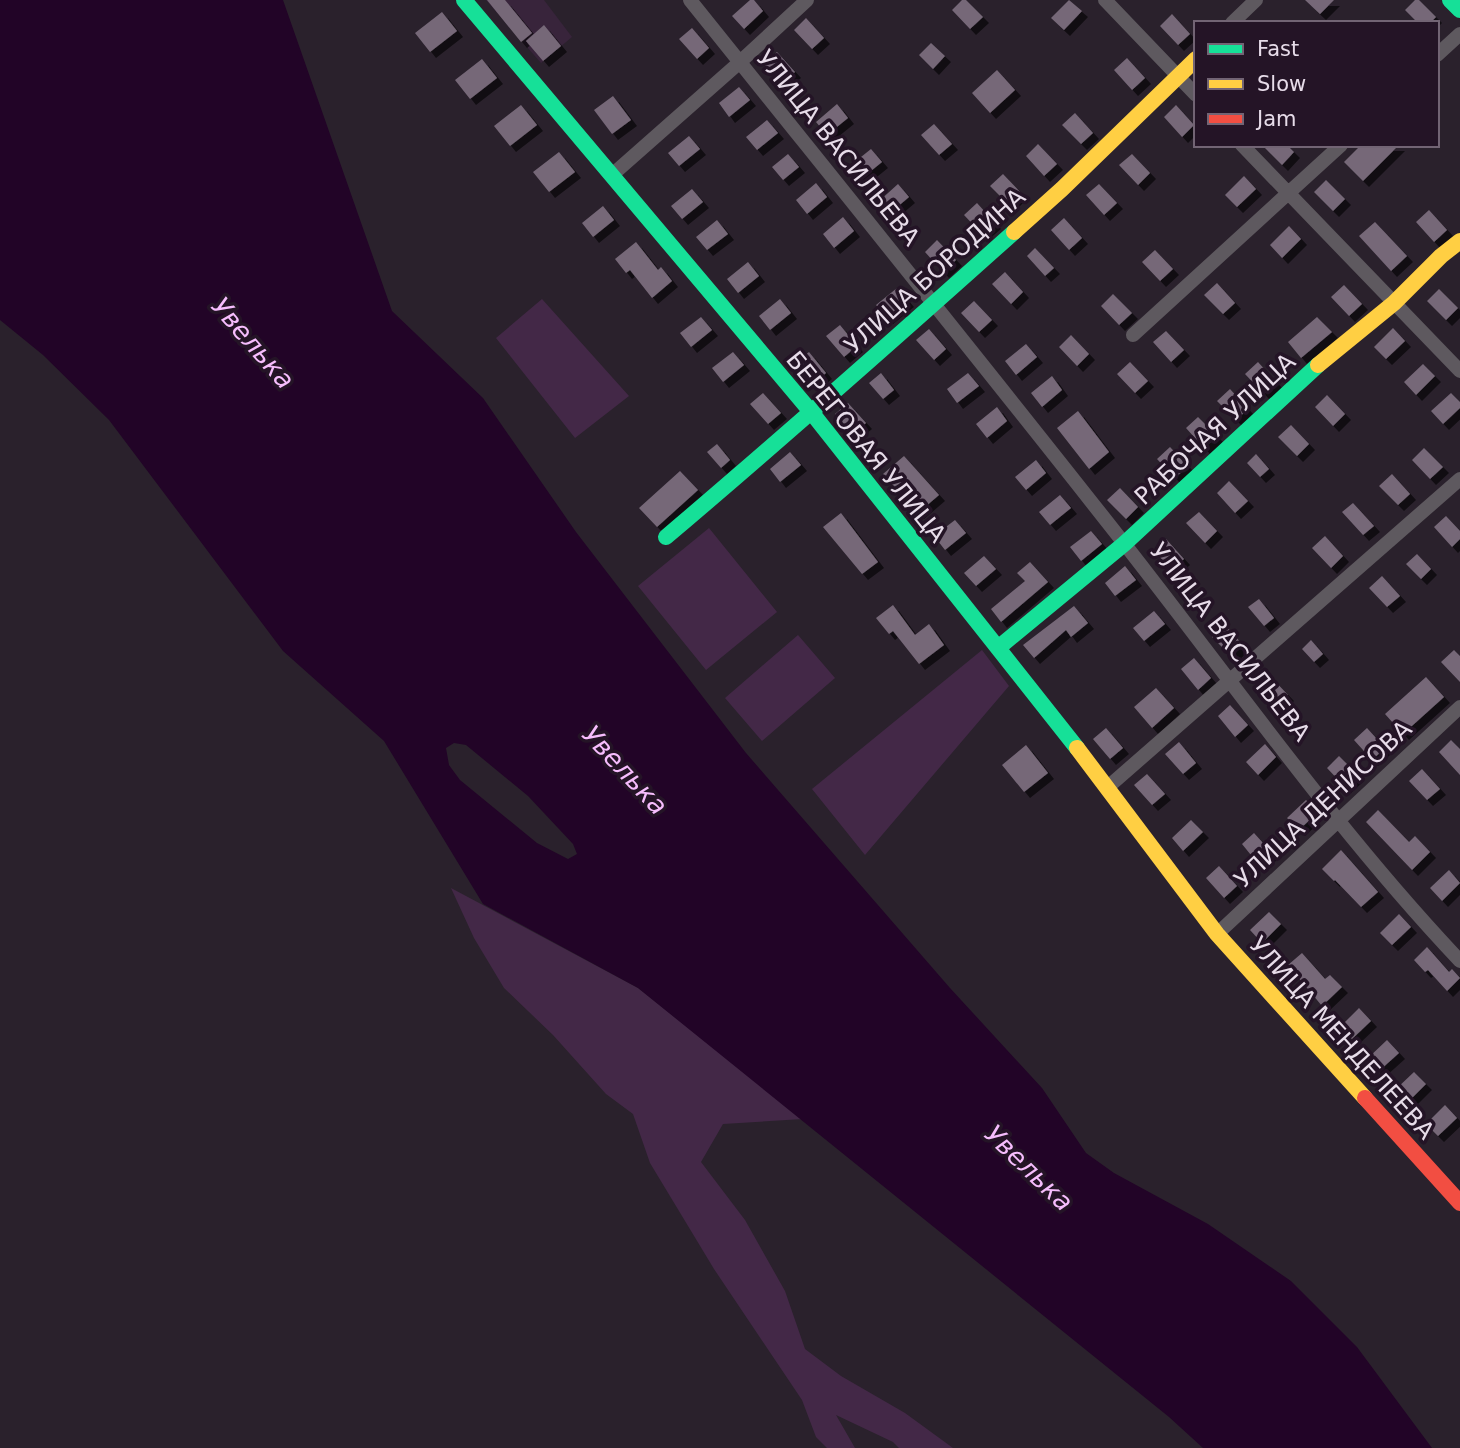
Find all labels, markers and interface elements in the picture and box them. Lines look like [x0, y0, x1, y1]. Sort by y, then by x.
legend [1194, 21, 1439, 147]
text: Fast [1257, 37, 1299, 61]
street label: УЛИЦА ВАСИЛЬЕВА [751, 45, 926, 252]
text: Slow [1257, 72, 1306, 96]
text: Jam [1255, 107, 1297, 131]
street label: УЛИЦА БОРОДИНА [839, 182, 1031, 359]
water label: Увелька [205, 291, 301, 395]
street label: БЕРЕГОВАЯ УЛИЦА [780, 346, 952, 549]
street label: РАБОЧАЯ УЛИЦА [1129, 347, 1301, 511]
street label: УЛИЦА ВАСИЛЬЕВА [1144, 537, 1316, 747]
street label: УЛИЦА ДЕНИСОВА [1229, 714, 1418, 893]
water label: Увелька [576, 719, 674, 821]
street label: УЛИЦА МЕНДЕЛЕЕВА [1244, 931, 1441, 1145]
water label: Увелька [979, 1119, 1079, 1217]

